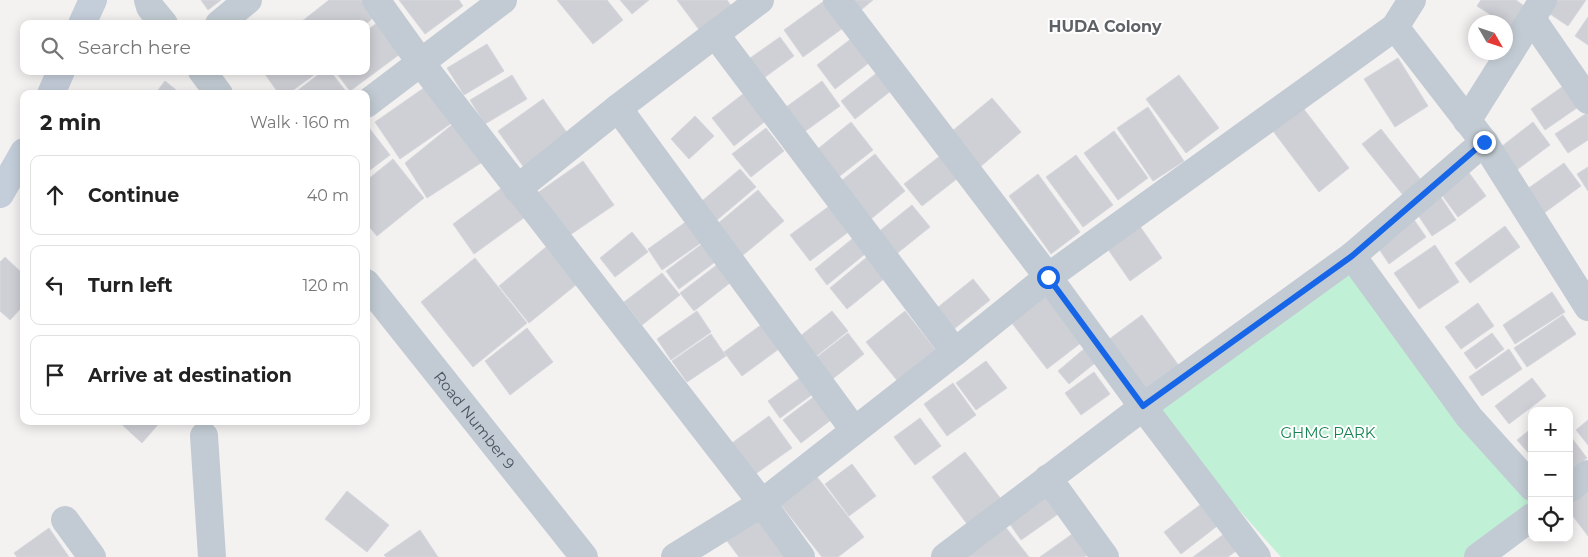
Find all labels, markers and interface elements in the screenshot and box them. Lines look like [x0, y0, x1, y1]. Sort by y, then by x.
north arrow [1468, 15, 1513, 60]
district label: HUDA Colony [1049, 17, 1162, 36]
search box [20, 20, 370, 75]
icon: search [38, 34, 66, 62]
text: Search here [78, 36, 191, 59]
text: 2 min [40, 110, 101, 135]
text: Walk · 160 m [250, 113, 350, 132]
route end [1473, 131, 1496, 154]
icon: ahead [41, 181, 69, 209]
text: Continue [88, 184, 179, 207]
text: 40 m [307, 186, 349, 205]
route start [1037, 266, 1060, 289]
icon: left [41, 271, 69, 299]
text: Turn left [88, 274, 173, 297]
text: 120 m [302, 276, 349, 295]
icon: arrive [41, 361, 69, 389]
text: Arrive at destination [88, 364, 292, 387]
street label: Road Number 9 [430, 367, 520, 473]
map controls [1528, 407, 1573, 542]
button: + [1528, 407, 1573, 452]
park label: GHMC PARK [1280, 423, 1376, 442]
button: − [1528, 452, 1573, 497]
button: locate [1528, 497, 1573, 542]

